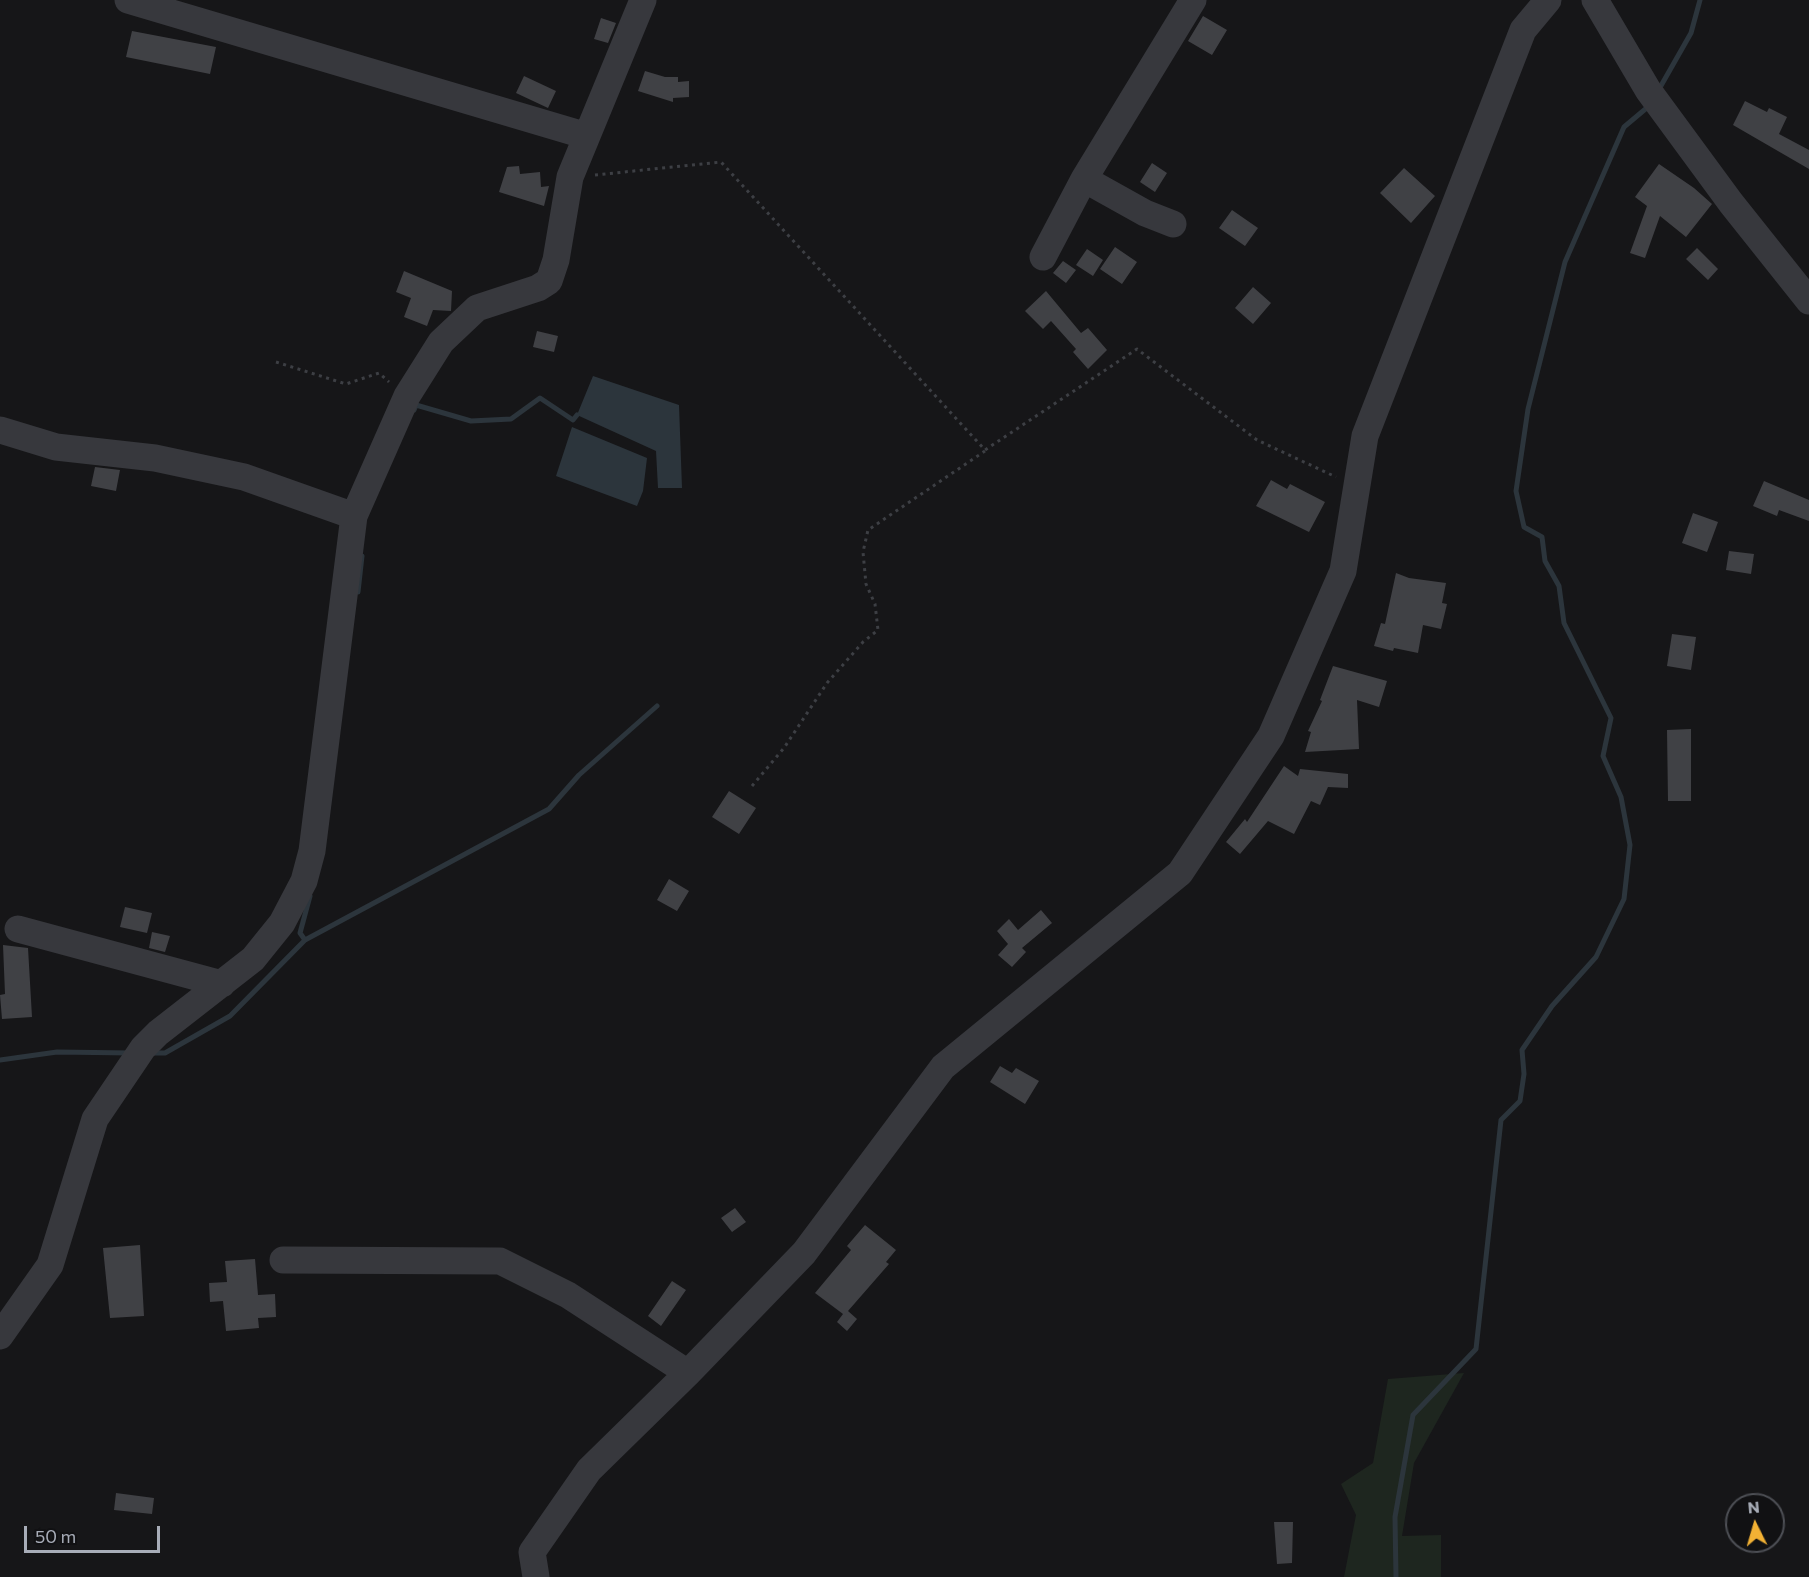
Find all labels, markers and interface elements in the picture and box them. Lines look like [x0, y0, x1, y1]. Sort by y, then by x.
north arrow [1725, 1493, 1785, 1553]
text: N [1747, 1497, 1760, 1517]
scale bar [27, 1514, 164, 1552]
text: 50 m [35, 1525, 76, 1547]

